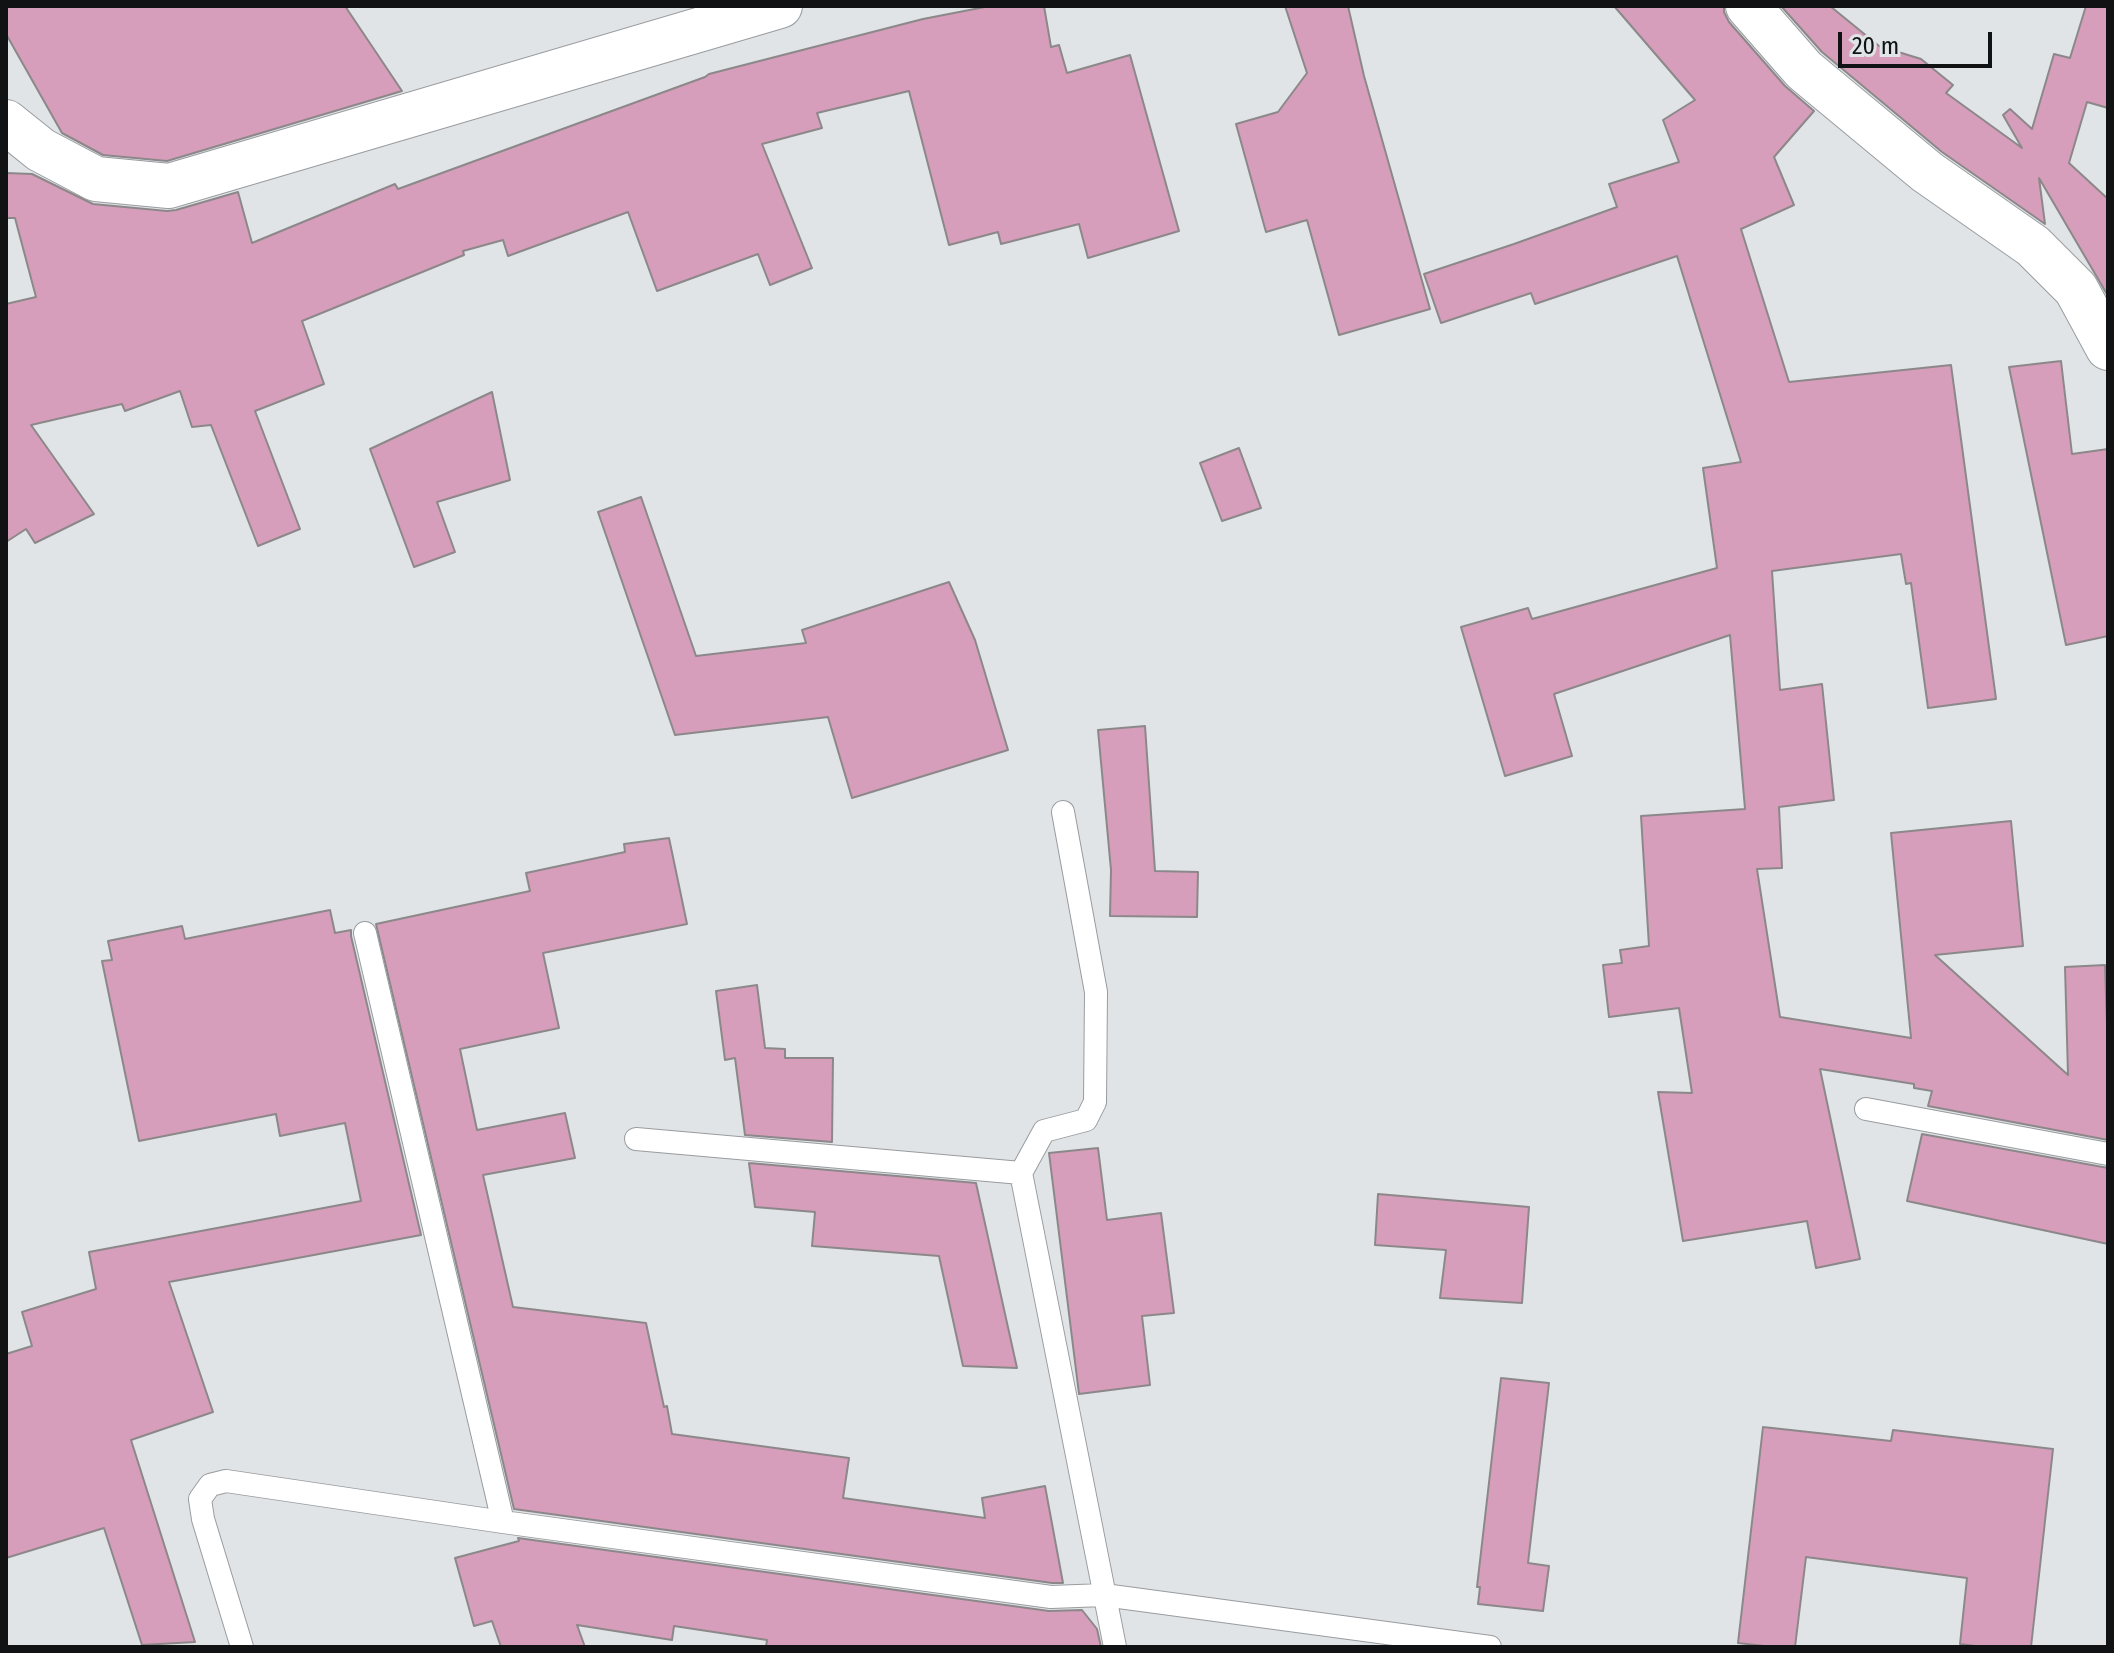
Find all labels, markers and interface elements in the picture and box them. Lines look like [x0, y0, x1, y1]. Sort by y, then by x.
scale bar [1842, 16, 1996, 66]
text: 20 m [1852, 32, 1899, 60]

